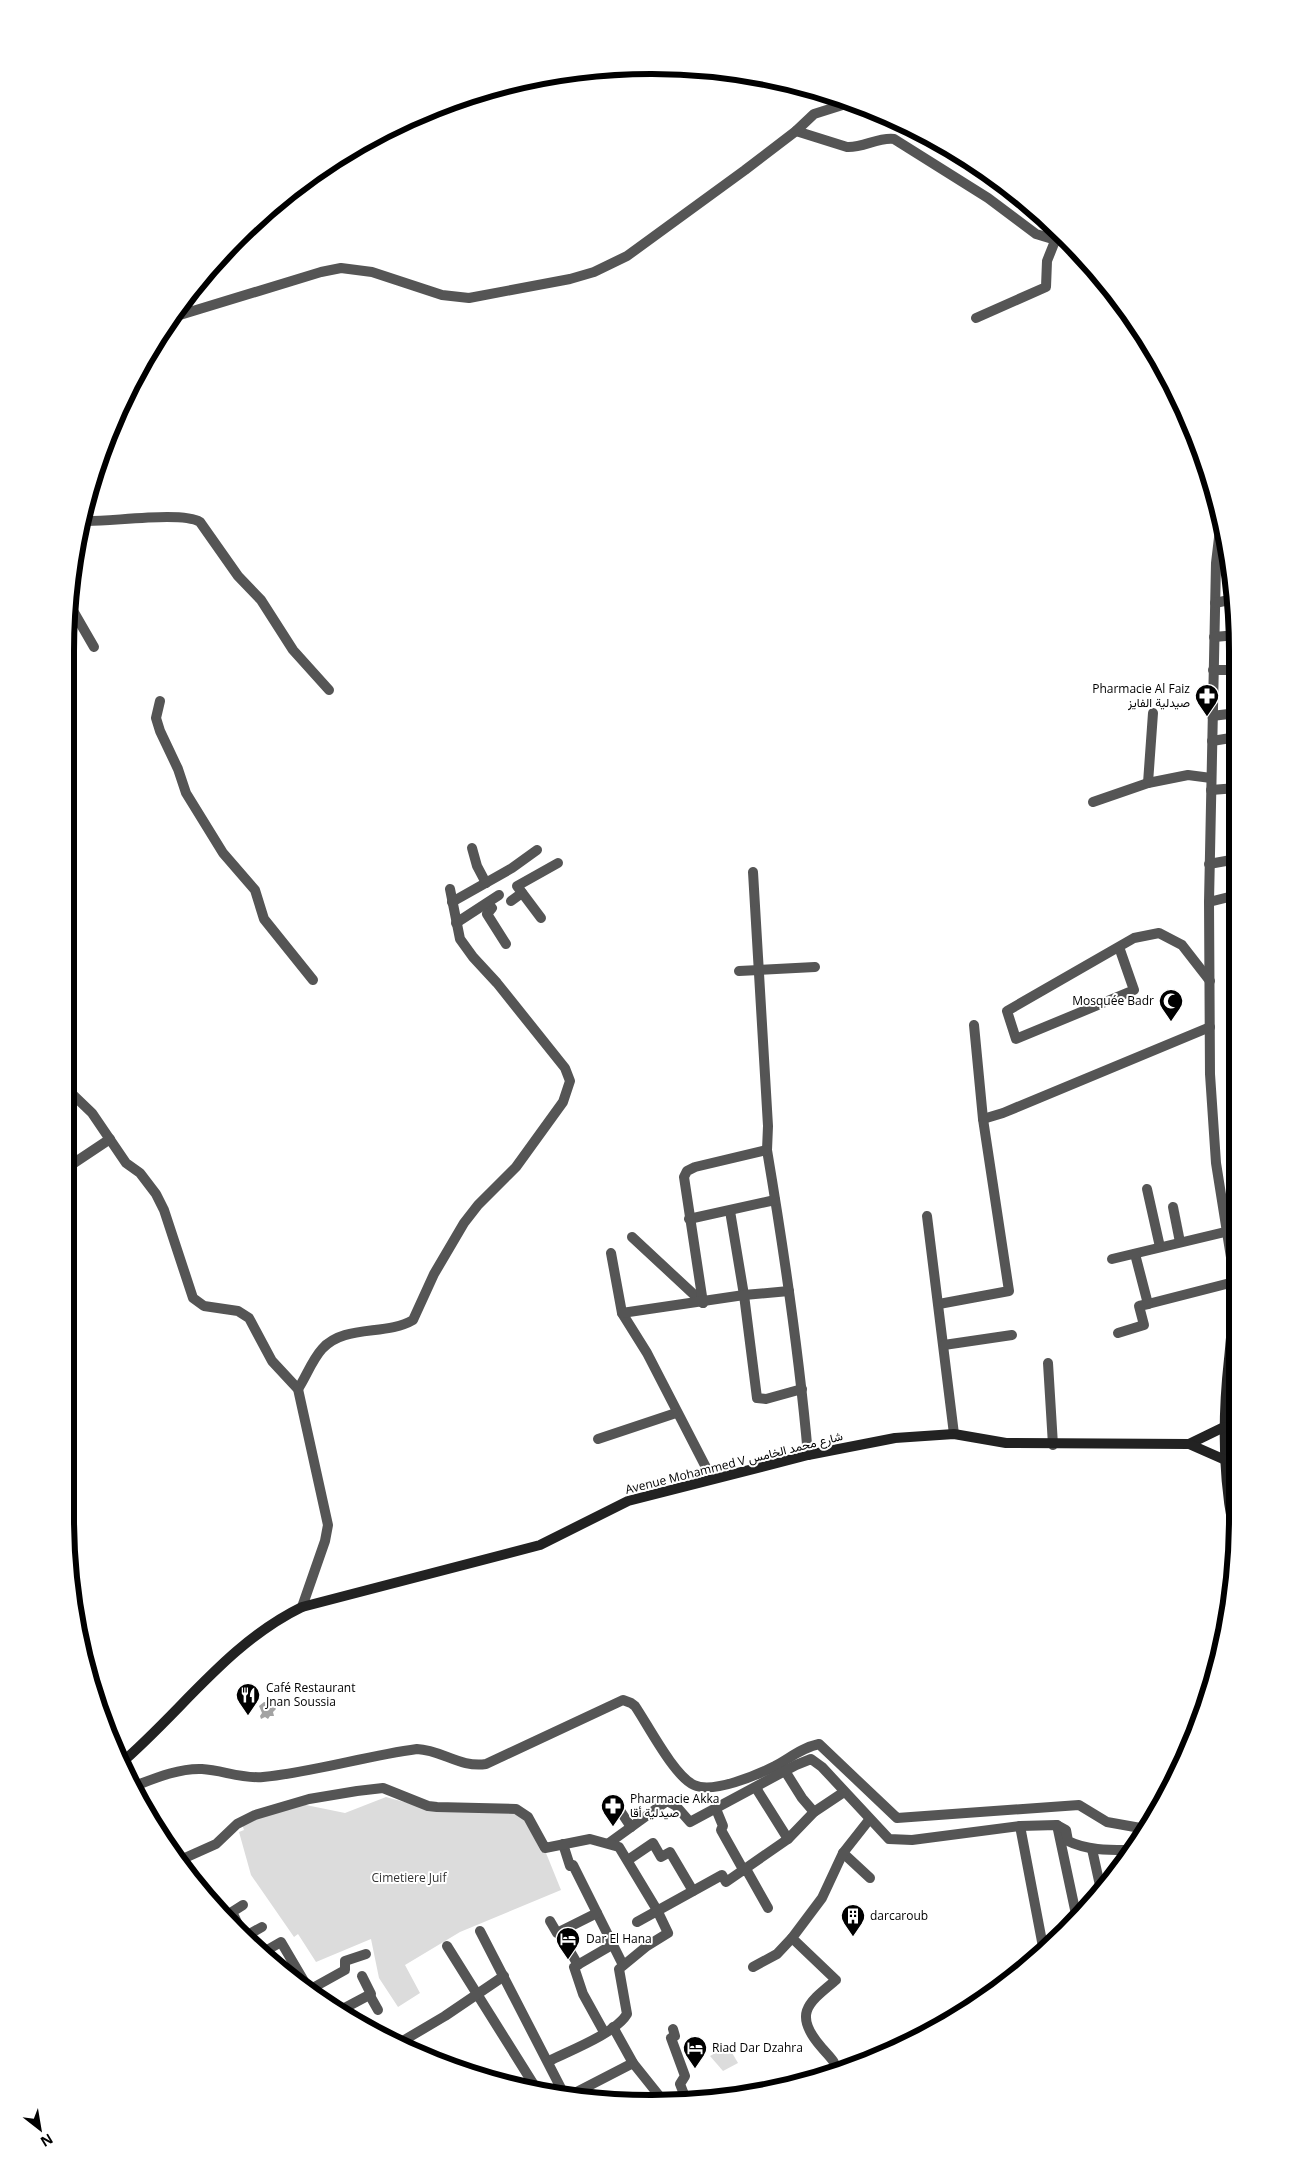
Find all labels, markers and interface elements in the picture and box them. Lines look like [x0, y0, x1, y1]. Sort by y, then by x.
place label: Pharmacie Al Faiz صيدلية الفايز [1092, 680, 1190, 711]
pharmacy icon: Pharmacie Al Faiz صيدلية الفايز [1194, 683, 1220, 717]
mosque icon: Mosquée Badr [1158, 988, 1184, 1022]
place label: Mosquée Badr [1072, 992, 1154, 1009]
street label: Avenue Mohammed V شارع محمد الخامس [623, 1427, 845, 1499]
place label: Café Restaurant Jnan Soussia [265, 1679, 356, 1710]
restaurant icon: Café Restaurant Jnan Soussia [235, 1682, 261, 1716]
place label: Pharmacie Akka صيدلية أقا [630, 1790, 719, 1821]
pharmacy icon: Pharmacie Akka صيدلية أقا [600, 1793, 626, 1827]
park label: Cimetiere Juif [372, 1869, 447, 1886]
building icon: darcaroub [840, 1903, 866, 1937]
place label: darcaroub [870, 1907, 928, 1924]
hotel icon: Dar El Hana [555, 1926, 581, 1960]
place label: Dar El Hana [586, 1930, 652, 1947]
hotel icon: Riad Dar Dzahra [682, 2035, 708, 2069]
place label: Riad Dar Dzahra [712, 2039, 803, 2056]
north arrow [15, 2104, 65, 2154]
text: N [37, 2129, 57, 2152]

